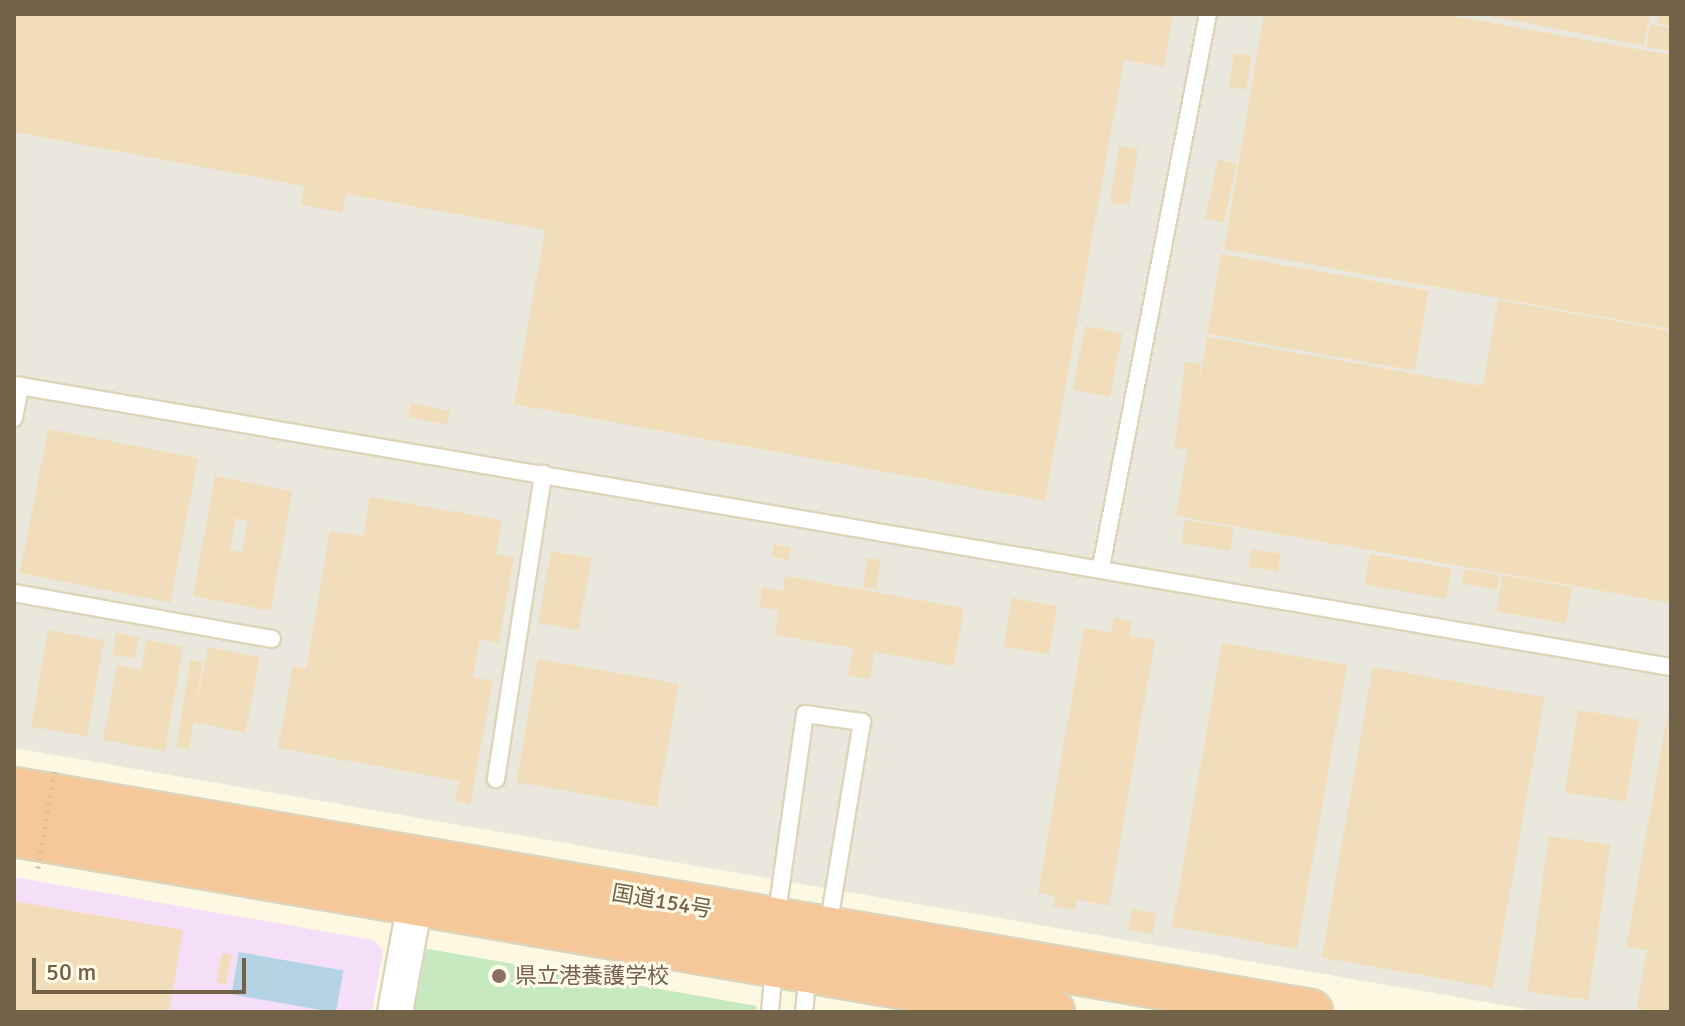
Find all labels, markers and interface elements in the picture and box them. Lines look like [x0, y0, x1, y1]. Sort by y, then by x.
street label: 国道154号 [610, 879, 714, 923]
scale bar [36, 942, 250, 992]
text: 50 m [46, 957, 96, 987]
place label: 県立港養護学校 [515, 963, 669, 989]
marker: 県立港養護学校 [490, 967, 508, 985]

